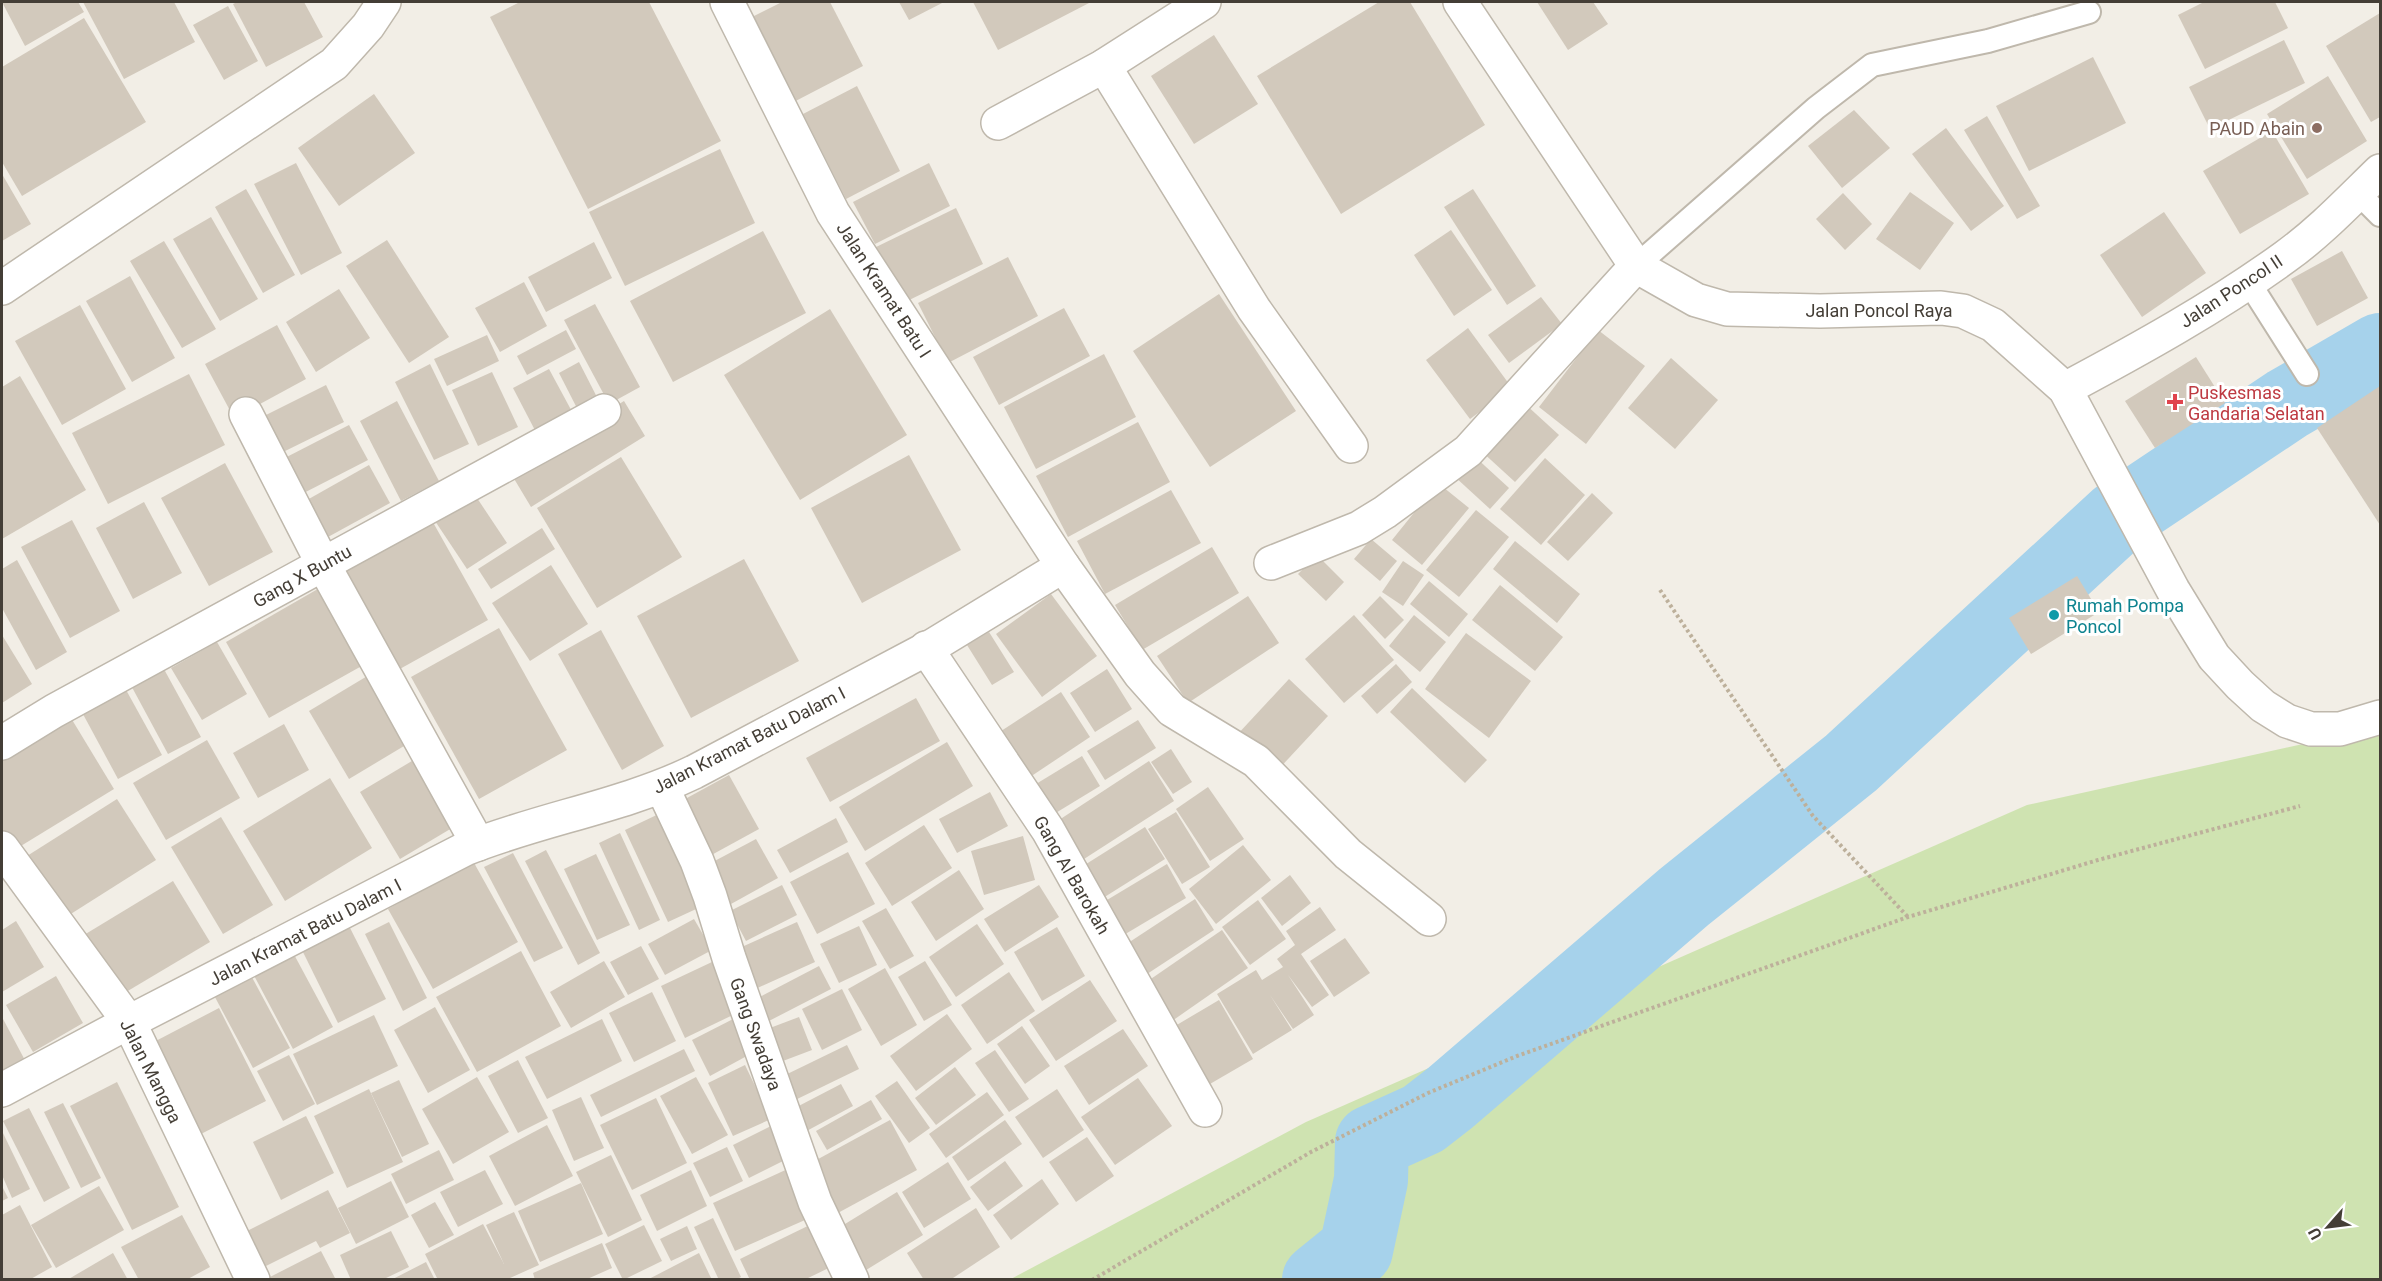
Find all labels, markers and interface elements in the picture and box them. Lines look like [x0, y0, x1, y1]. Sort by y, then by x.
place label: PAUD Abain [2209, 118, 2305, 139]
marker: PAUD Abain [2310, 121, 2324, 135]
street label: Jalan Kramat Batu I [832, 218, 936, 362]
street label: Jalan Poncol II [2176, 250, 2286, 332]
street label: Jalan Poncol Raya [1805, 300, 1953, 321]
place label: Puskesmas Gandaria Selatan [2188, 382, 2325, 424]
marker: Puskesmas Gandaria Selatan [2166, 393, 2184, 411]
street label: Gang X Buntu [249, 540, 355, 612]
place label: Rumah Pompa Poncol [2066, 595, 2184, 637]
marker: Rumah Pompa Poncol [2047, 608, 2061, 622]
street label: Jalan Kramat Batu Dalam I [649, 682, 849, 798]
street label: Gang Al Barokah [1030, 812, 1114, 938]
street label: Jalan Kramat Batu Dalam I [205, 874, 405, 990]
street label: Gang Swadaya [726, 975, 786, 1093]
street label: Jalan Mangga [116, 1016, 186, 1126]
north arrow [2298, 1197, 2358, 1257]
text: U [2304, 1225, 2326, 1243]

